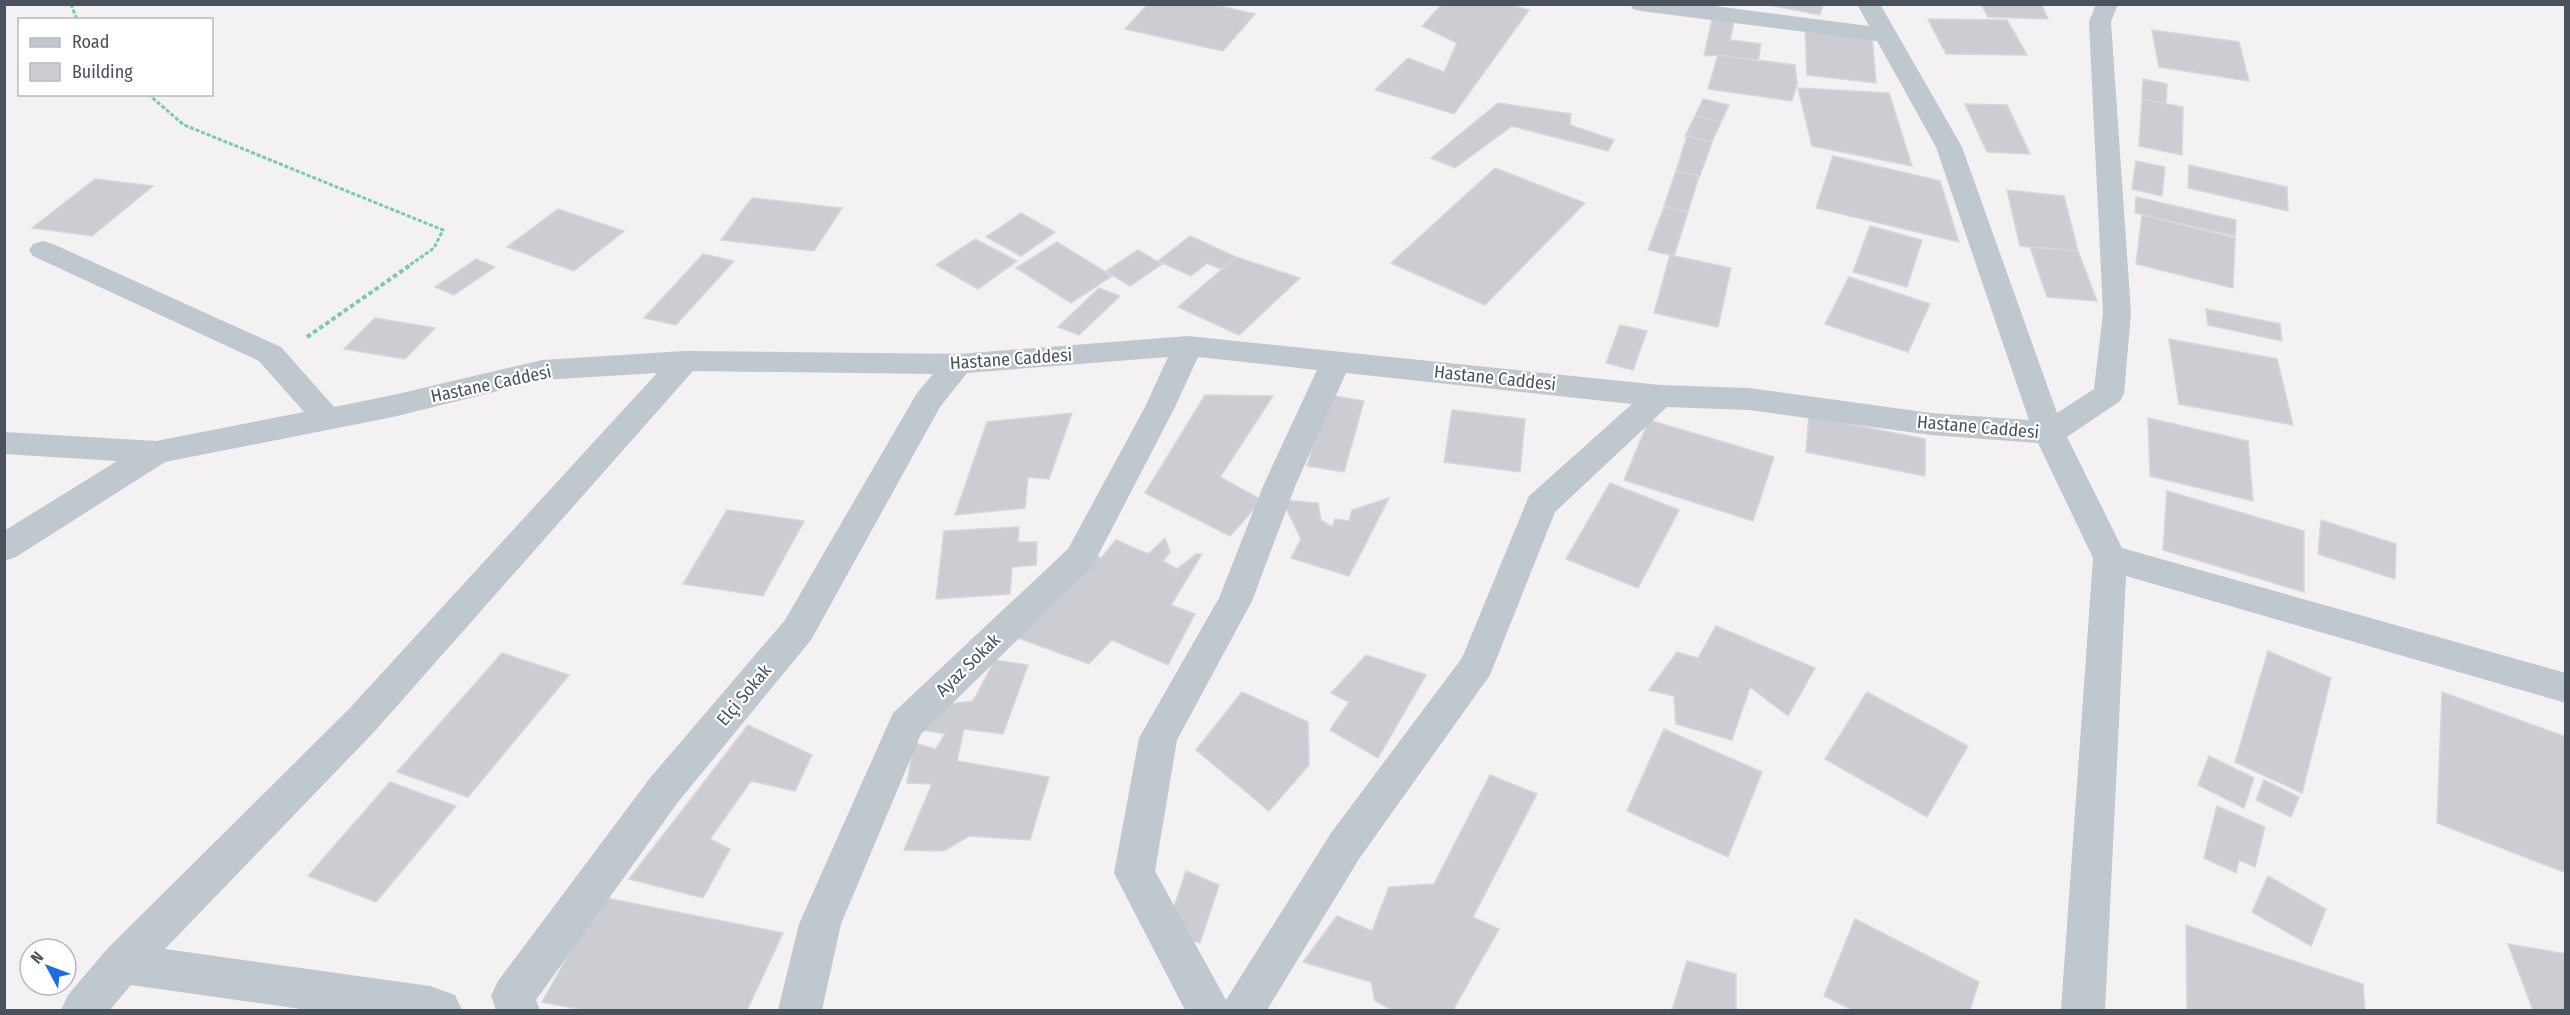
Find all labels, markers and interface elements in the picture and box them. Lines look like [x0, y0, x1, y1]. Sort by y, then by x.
legend [18, 18, 213, 96]
text: Road [72, 31, 109, 53]
text: Building [72, 61, 133, 83]
street label: Hastane Caddesi [949, 344, 1073, 374]
street label: Hastane Caddesi [429, 360, 553, 408]
street label: Hastane Caddesi [1433, 361, 1557, 395]
street label: Hastane Caddesi [1916, 411, 2040, 443]
street label: Ayaz Sokak [931, 628, 1005, 701]
street label: Elçi Sokak [712, 659, 776, 730]
north arrow [18, 937, 78, 997]
text: N [27, 948, 47, 967]

